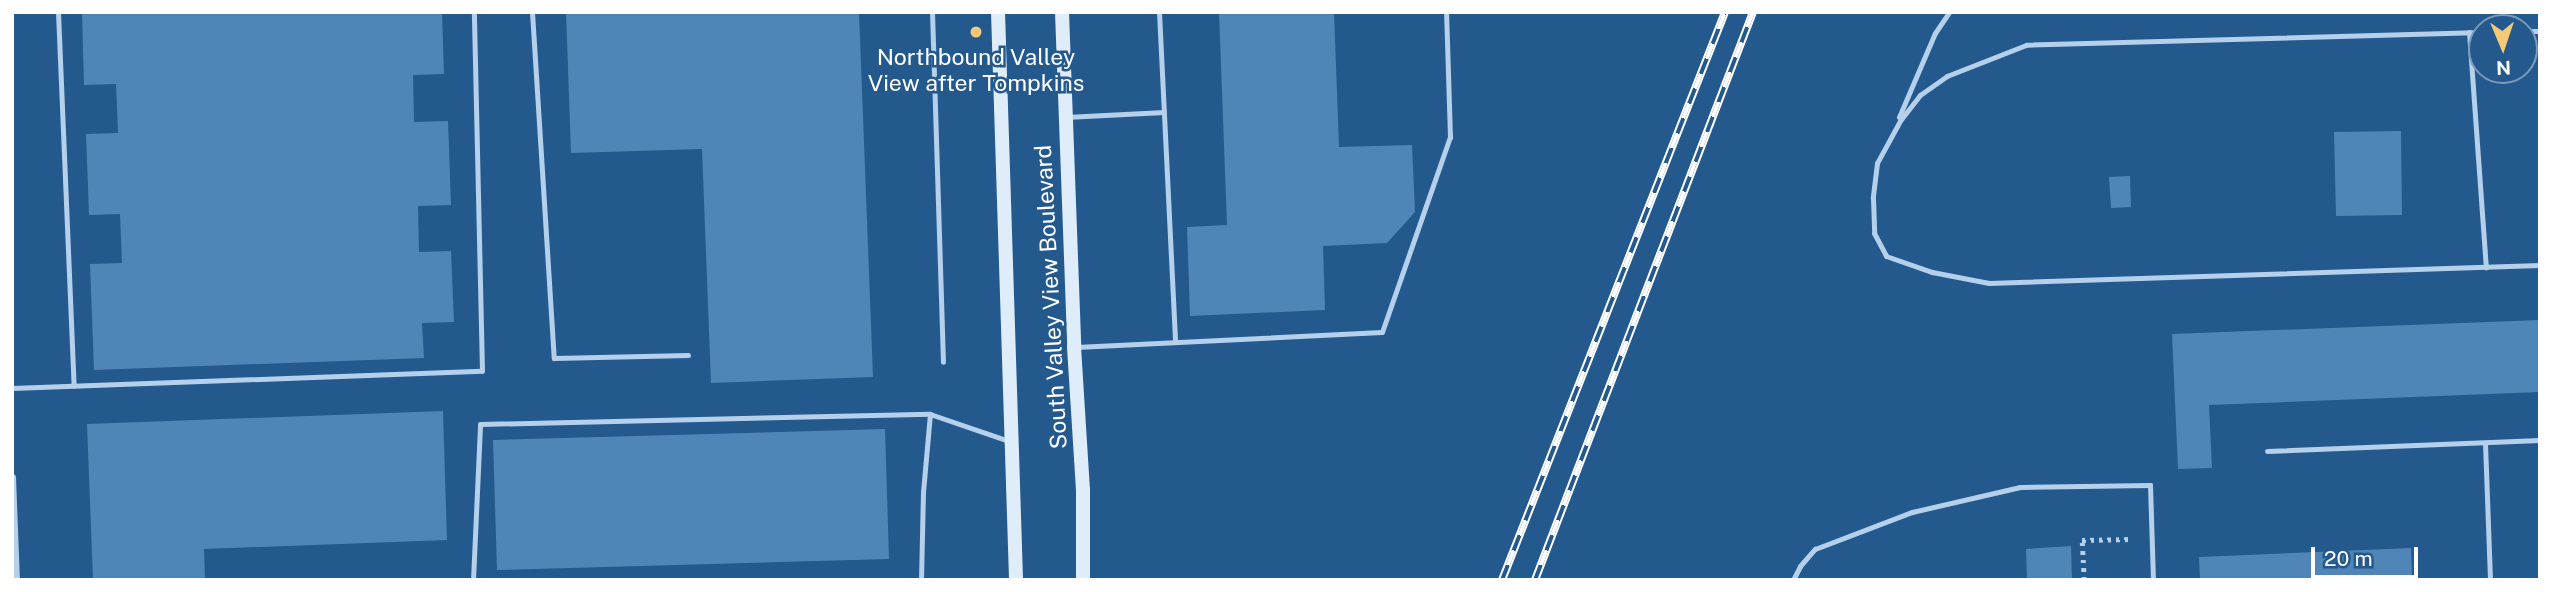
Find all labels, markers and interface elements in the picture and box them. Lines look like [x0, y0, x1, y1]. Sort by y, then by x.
north arrow [2468, 14, 2538, 84]
marker: Northbound Valley View after Tompkins [968, 24, 984, 40]
place label: Northbound Valley View after Tompkins [868, 43, 1084, 97]
text: N [2496, 57, 2511, 79]
street label: South Valley View Boulevard [1029, 144, 1073, 450]
scale bar [2314, 532, 2421, 576]
text: 20 m [2324, 546, 2373, 571]

